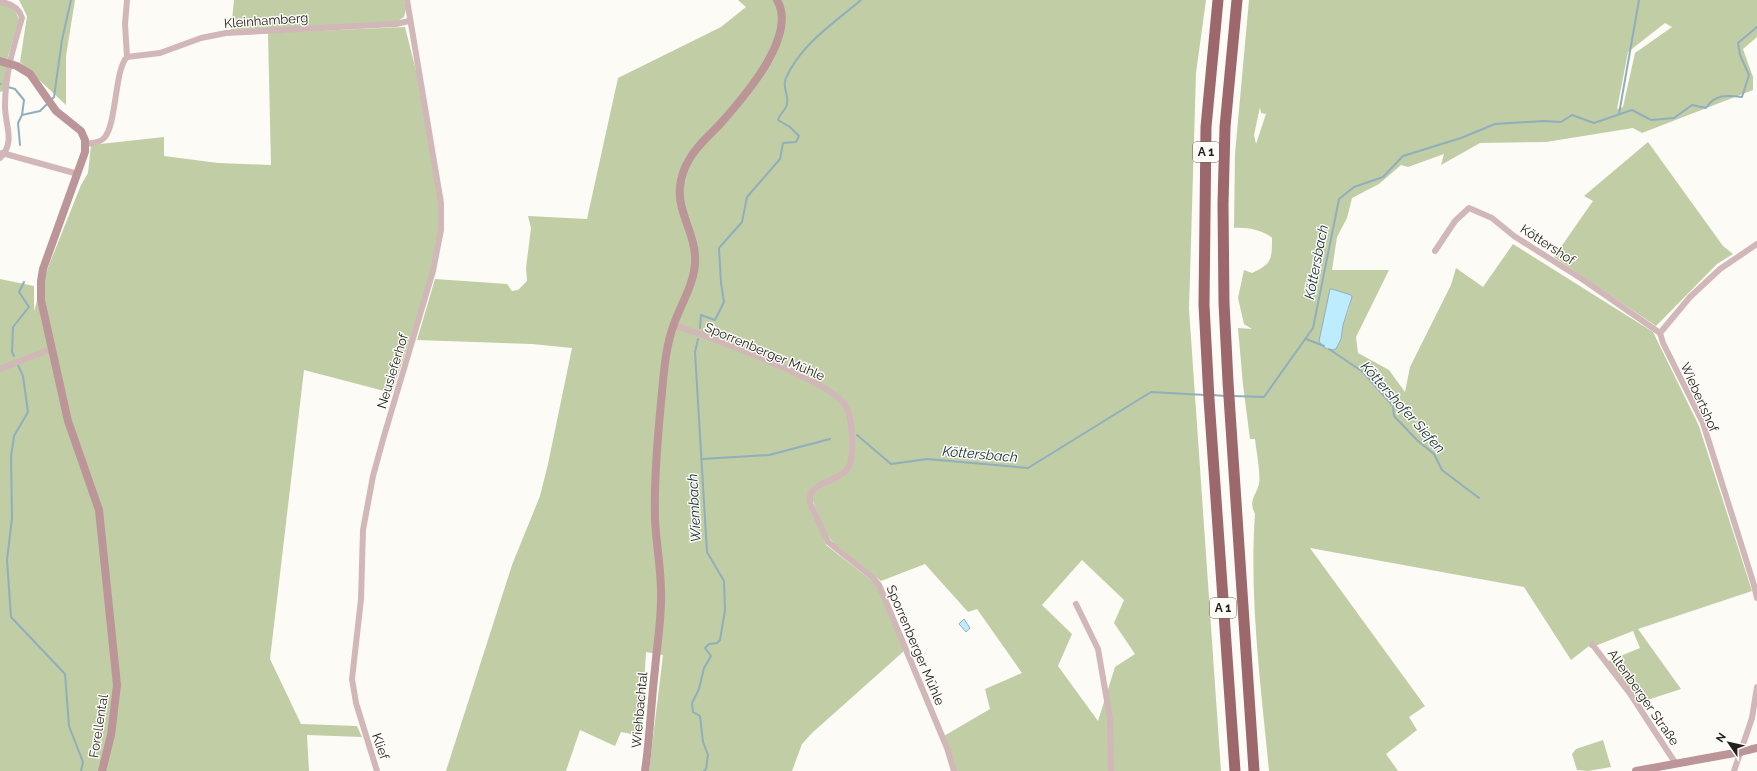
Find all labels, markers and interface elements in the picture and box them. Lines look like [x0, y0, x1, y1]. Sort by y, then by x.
street label: Kleinhamberg [223, 10, 309, 31]
road number: A 1 [1193, 142, 1219, 162]
street label: Köttershof [1518, 221, 1578, 268]
water label: Köttersbach [1301, 223, 1331, 301]
street label: Sporrenberger Mühle [703, 319, 827, 384]
street label: Neusieferhof [374, 331, 411, 411]
water label: Köttershofer Siefen [1358, 358, 1448, 456]
street label: Wiebertshof [1678, 360, 1722, 435]
water label: Köttersbach [942, 443, 1019, 465]
water label: Wiembach [684, 473, 704, 543]
street label: Sporrenberger Mühle [883, 583, 948, 708]
road number: A 1 [1210, 598, 1236, 618]
street label: Altenberger Straße [1605, 646, 1683, 748]
street label: Wiehbachtal [629, 671, 650, 749]
street label: Forellental [86, 693, 111, 759]
north arrow [1709, 723, 1749, 763]
street label: Klief [369, 731, 392, 762]
text: N [1713, 731, 1729, 745]

